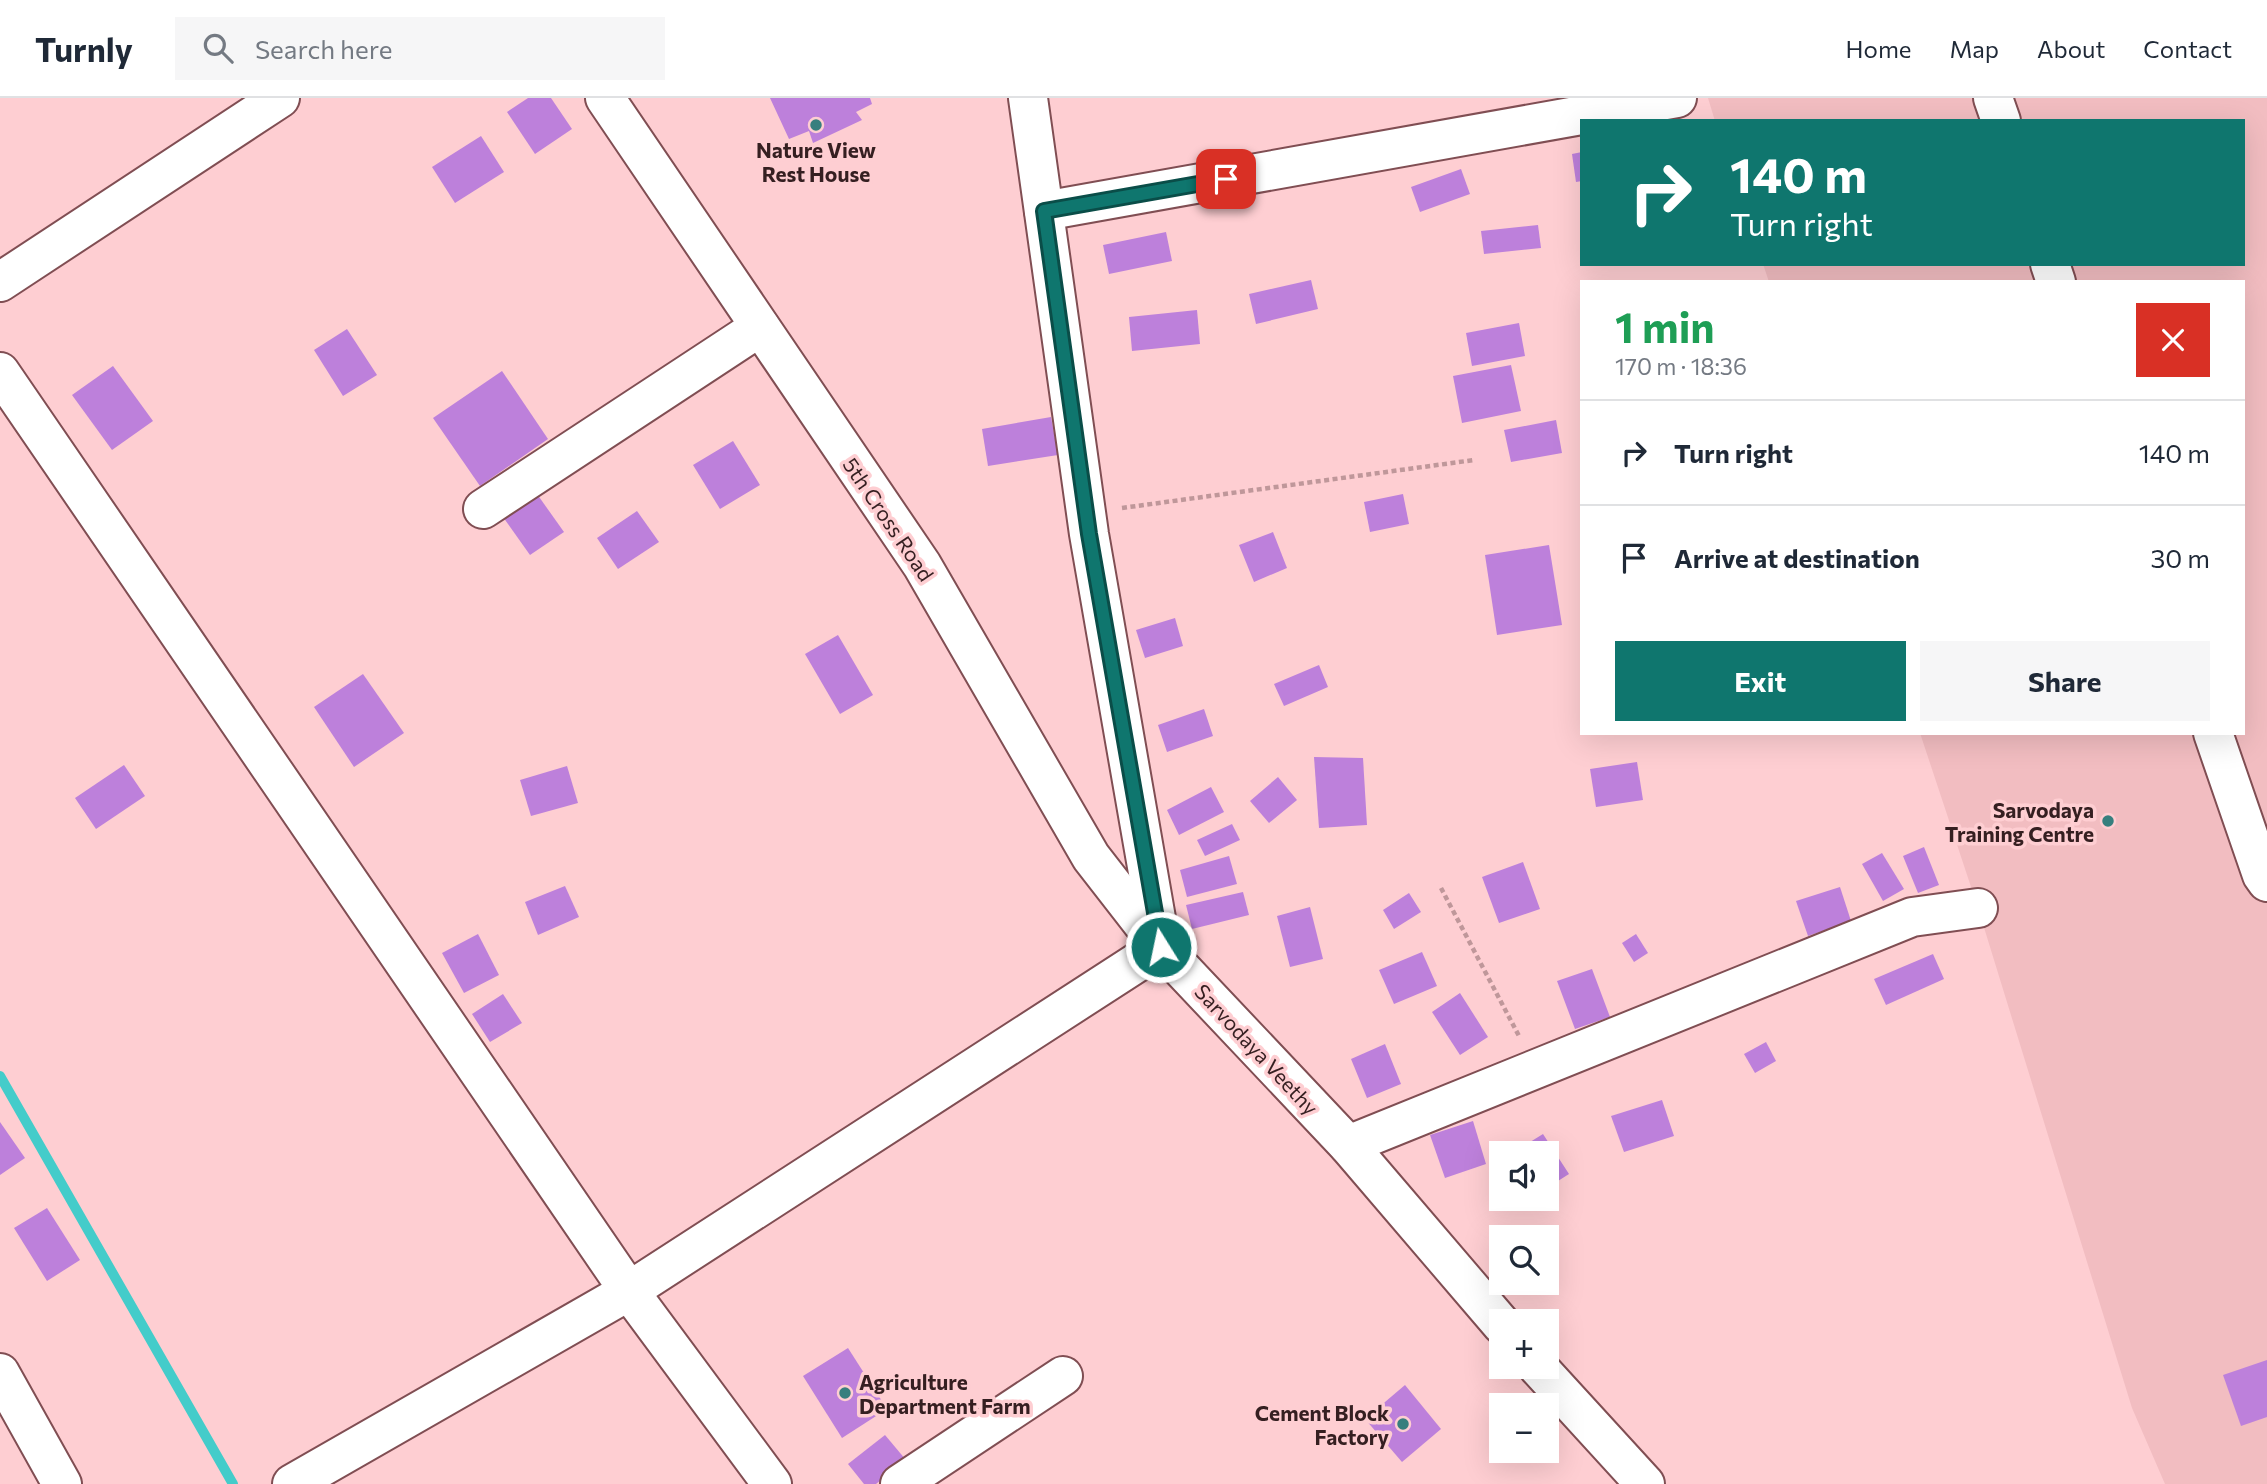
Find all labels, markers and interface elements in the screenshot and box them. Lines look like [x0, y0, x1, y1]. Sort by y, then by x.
search box [175, 17, 665, 80]
text: Turnly [35, 28, 133, 69]
icon: search [199, 29, 237, 67]
text: Search here [255, 33, 392, 64]
text: Home [1846, 34, 1912, 63]
text: Map [1950, 34, 1999, 63]
text: About [2037, 34, 2105, 63]
text: Contact [2143, 34, 2232, 63]
marker: Nature View Rest House [808, 117, 824, 133]
place label: Nature View Rest House [756, 137, 877, 186]
text: 140 m [1730, 143, 1867, 203]
icon: right [1615, 147, 1706, 238]
pin [1196, 149, 1256, 209]
icon: arrive [1207, 160, 1245, 198]
text: Turn right [1730, 203, 1873, 243]
text: 1 min [1615, 300, 1715, 352]
button: close [2136, 303, 2210, 377]
text: 170 m · 18:36 [1615, 352, 1747, 380]
icon: right [1615, 434, 1653, 472]
text: Turn right [1674, 437, 1793, 468]
text: 140 m [2139, 437, 2210, 468]
street label: 5th Cross Road [838, 452, 940, 586]
icon: arrive [1615, 539, 1653, 577]
text: Arrive at destination [1674, 542, 1920, 573]
text: 30 m [2151, 542, 2210, 573]
button: Exit [1615, 641, 1906, 721]
button: Share [1920, 641, 2210, 721]
place label: Sarvodaya Training Centre [1945, 797, 2094, 846]
marker: Sarvodaya Training Centre [2100, 813, 2116, 829]
position arrow [1124, 910, 1198, 984]
street label: Sarvodaya Veethy [1190, 979, 1324, 1120]
map controls [1489, 1141, 1559, 1463]
button: sound [1489, 1141, 1559, 1211]
button: search [1489, 1225, 1559, 1295]
button: + [1489, 1309, 1559, 1379]
place label: Agriculture Department Farm [859, 1369, 1031, 1418]
marker: Agriculture Department Farm [837, 1385, 853, 1401]
button: − [1489, 1393, 1559, 1463]
place label: Cement Block Factory [1255, 1400, 1389, 1449]
marker: Cement Block Factory [1395, 1416, 1411, 1432]

